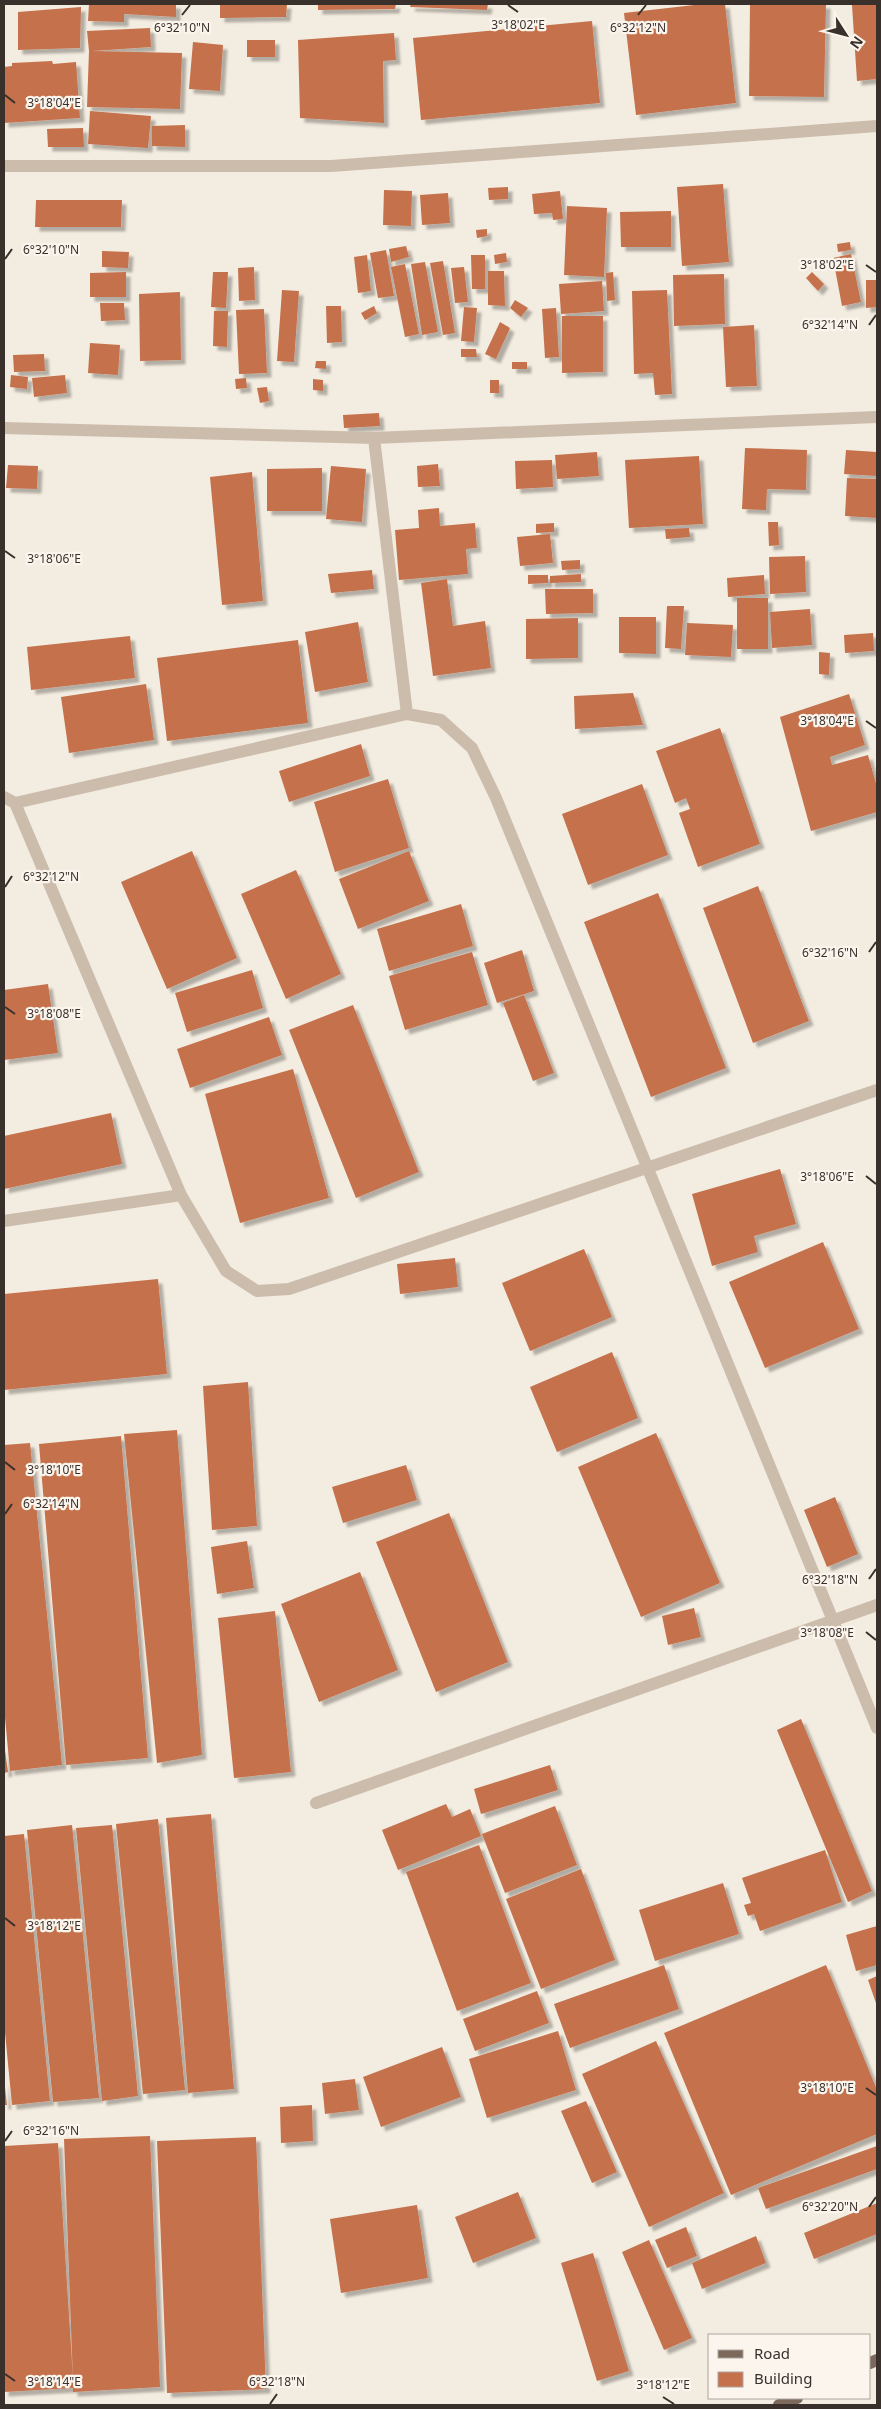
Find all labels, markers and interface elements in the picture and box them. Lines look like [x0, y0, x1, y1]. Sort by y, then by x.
north arrow [821, 10, 871, 60]
text: 3°18'02"E [491, 16, 545, 33]
text: 6°32'10"N [154, 19, 210, 36]
text: 6°32'12"N [610, 19, 666, 36]
text: N [846, 33, 868, 53]
text: 3°18'04"E [27, 94, 81, 111]
text: 6°32'10"N [23, 241, 79, 258]
text: 3°18'02"E [800, 256, 854, 273]
text: 6°32'14"N [802, 316, 858, 333]
text: 3°18'06"E [27, 550, 81, 567]
text: 3°18'04"E [800, 712, 854, 729]
text: 6°32'12"N [23, 868, 79, 885]
text: 6°32'16"N [802, 944, 858, 961]
text: 3°18'08"E [27, 1005, 81, 1022]
text: 3°18'06"E [800, 1168, 854, 1185]
text: 3°18'10"E [27, 1461, 81, 1478]
text: 6°32'14"N [23, 1495, 79, 1512]
text: 6°32'18"N [802, 1571, 858, 1588]
text: 3°18'08"E [800, 1624, 854, 1641]
text: 3°18'12"E [27, 1917, 81, 1934]
text: 3°18'10"E [800, 2079, 854, 2096]
text: 6°32'16"N [23, 2122, 79, 2139]
text: 6°32'20"N [802, 2198, 858, 2215]
legend [708, 2334, 871, 2399]
text: Road [754, 2343, 790, 2363]
text: Building [754, 2368, 812, 2388]
text: 3°18'14"E [27, 2373, 81, 2390]
text: 6°32'18"N [249, 2373, 305, 2390]
text: 3°18'12"E [636, 2376, 690, 2393]

